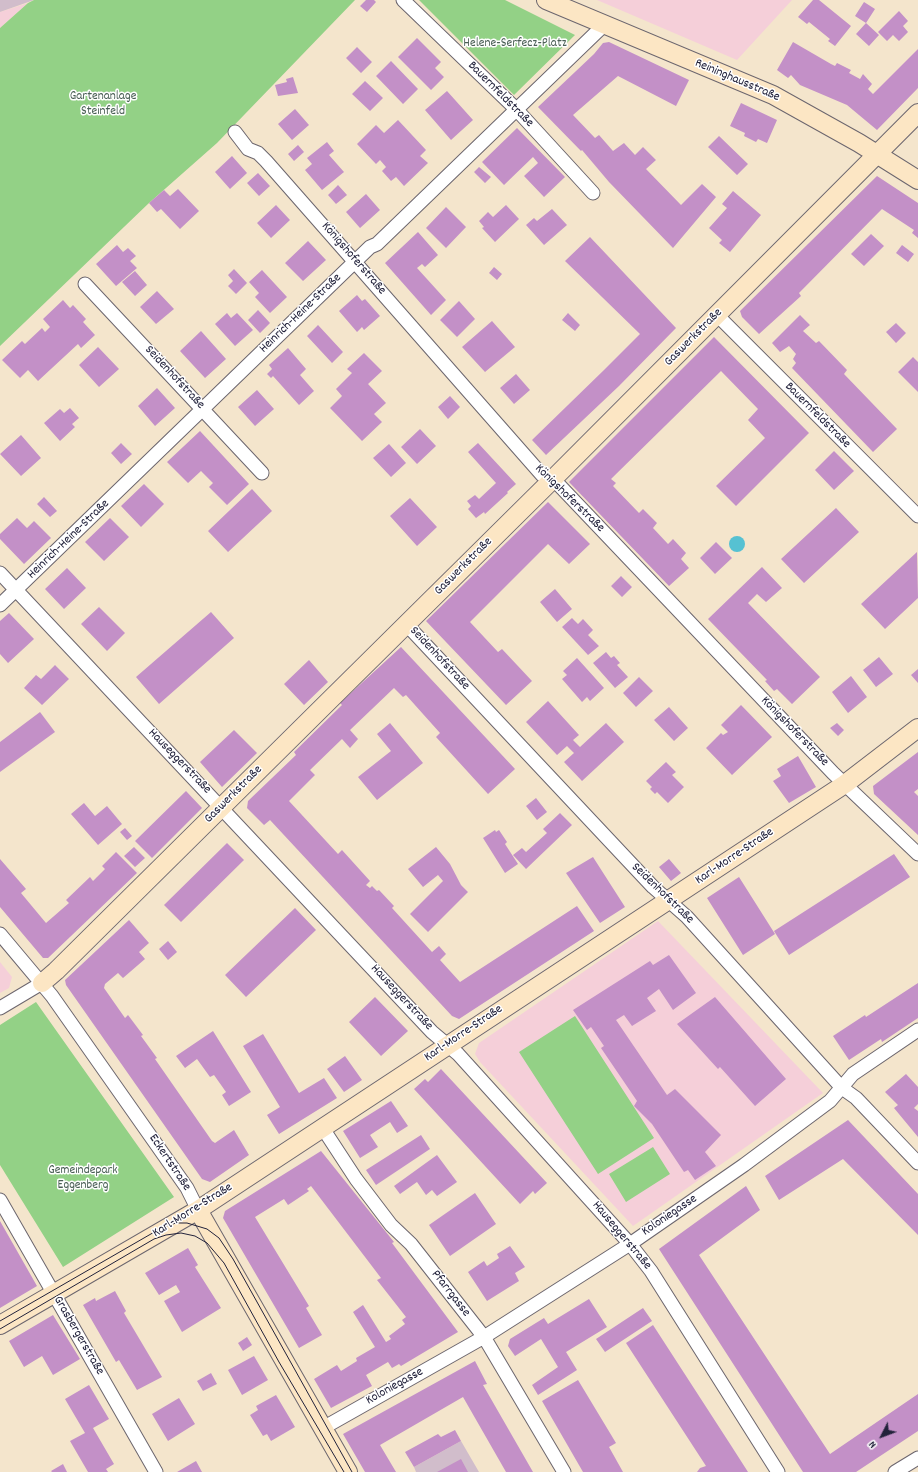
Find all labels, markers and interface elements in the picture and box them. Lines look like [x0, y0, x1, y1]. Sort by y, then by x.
park label: Helene-Serfecz-Platz [463, 36, 567, 52]
street label: Reininghausstraße [692, 56, 782, 106]
street label: Bauernfeldstraße [464, 59, 536, 131]
park label: Gartenanlage Steinfeld [70, 89, 136, 120]
street label: Königshoferstraße [317, 219, 389, 299]
street label: Heinrich-Heine-Straße [257, 271, 345, 357]
street label: Gaswerkstraße [662, 306, 726, 370]
street label: Seidenhofstraße [141, 343, 207, 413]
street label: Bauernfeldstraße [781, 380, 853, 452]
street label: Königshoferstraße [531, 462, 607, 536]
street label: Heinrich-Heine-Straße [25, 497, 113, 583]
street label: Gaswerkstraße [432, 535, 496, 599]
street label: Seidenhofstraße [406, 624, 472, 694]
street label: Königshoferstraße [757, 694, 831, 770]
street label: Hauseggerstraße [144, 726, 214, 798]
street label: Gaswerkstraße [202, 763, 266, 827]
street label: Karl-Morre-Straße [693, 825, 777, 889]
street label: Seidenhofstraße [627, 860, 697, 928]
street label: Hauseggerstraße [366, 962, 436, 1034]
street label: Karl-Morre-Straße [422, 1002, 506, 1066]
street label: Eckertstraße [144, 1132, 194, 1194]
park label: Gemeindepark Eggenberg [48, 1163, 118, 1194]
street label: Karl-Morre-Straße [150, 1180, 236, 1242]
street label: Koloniegasse [639, 1192, 701, 1240]
street label: Hauseggerstraße [588, 1199, 654, 1273]
street label: Pfarrgasse [427, 1268, 473, 1320]
street label: Grasbergerstraße [49, 1294, 107, 1378]
street label: Koloniegasse [364, 1365, 426, 1409]
north arrow [862, 1416, 902, 1456]
text: N [865, 1437, 881, 1451]

